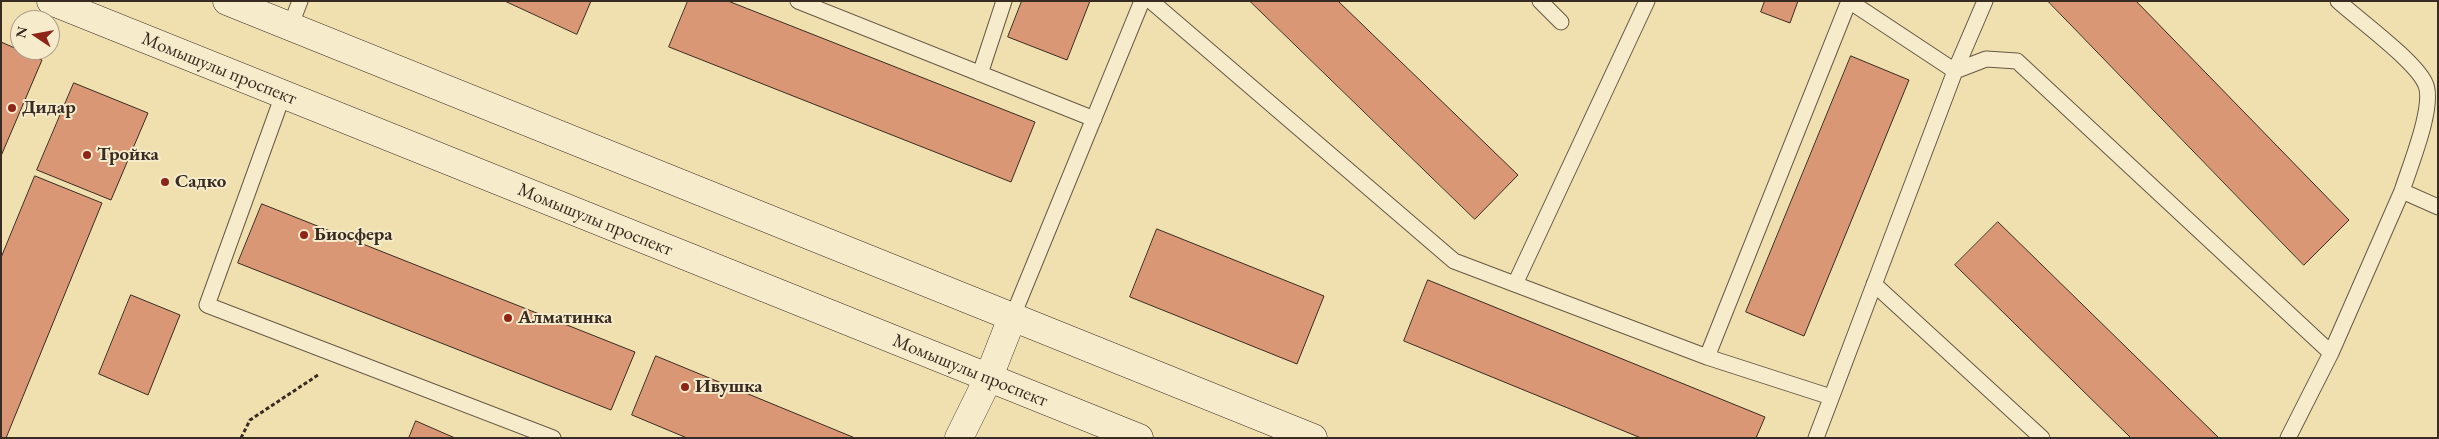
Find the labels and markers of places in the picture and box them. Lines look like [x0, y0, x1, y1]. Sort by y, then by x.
place label: Дидар [22, 97, 76, 119]
marker: Дидар [6, 102, 18, 114]
place label: Тройка [97, 144, 159, 166]
marker: Тройка [81, 149, 93, 161]
place label: Садко [175, 171, 226, 193]
marker: Садко [159, 176, 171, 188]
place label: Биосфера [314, 224, 393, 246]
marker: Биосфера [298, 229, 310, 241]
place label: Алматинка [518, 307, 612, 329]
marker: Алматинка [502, 312, 514, 324]
place label: Ивушка [695, 376, 763, 398]
marker: Ивушка [679, 381, 691, 393]

